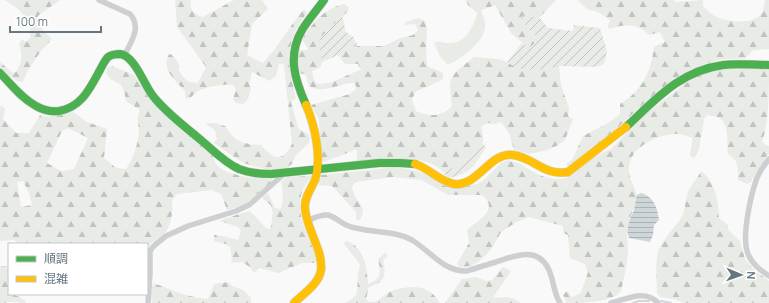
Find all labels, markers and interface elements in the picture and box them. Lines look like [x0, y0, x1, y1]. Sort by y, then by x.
scale bar [10, 8, 101, 34]
text: 100 m [16, 13, 48, 30]
legend [8, 243, 148, 295]
text: 順調 [44, 250, 68, 267]
north arrow [721, 255, 761, 295]
text: 混雑 [44, 270, 68, 287]
text: N [744, 271, 759, 280]

